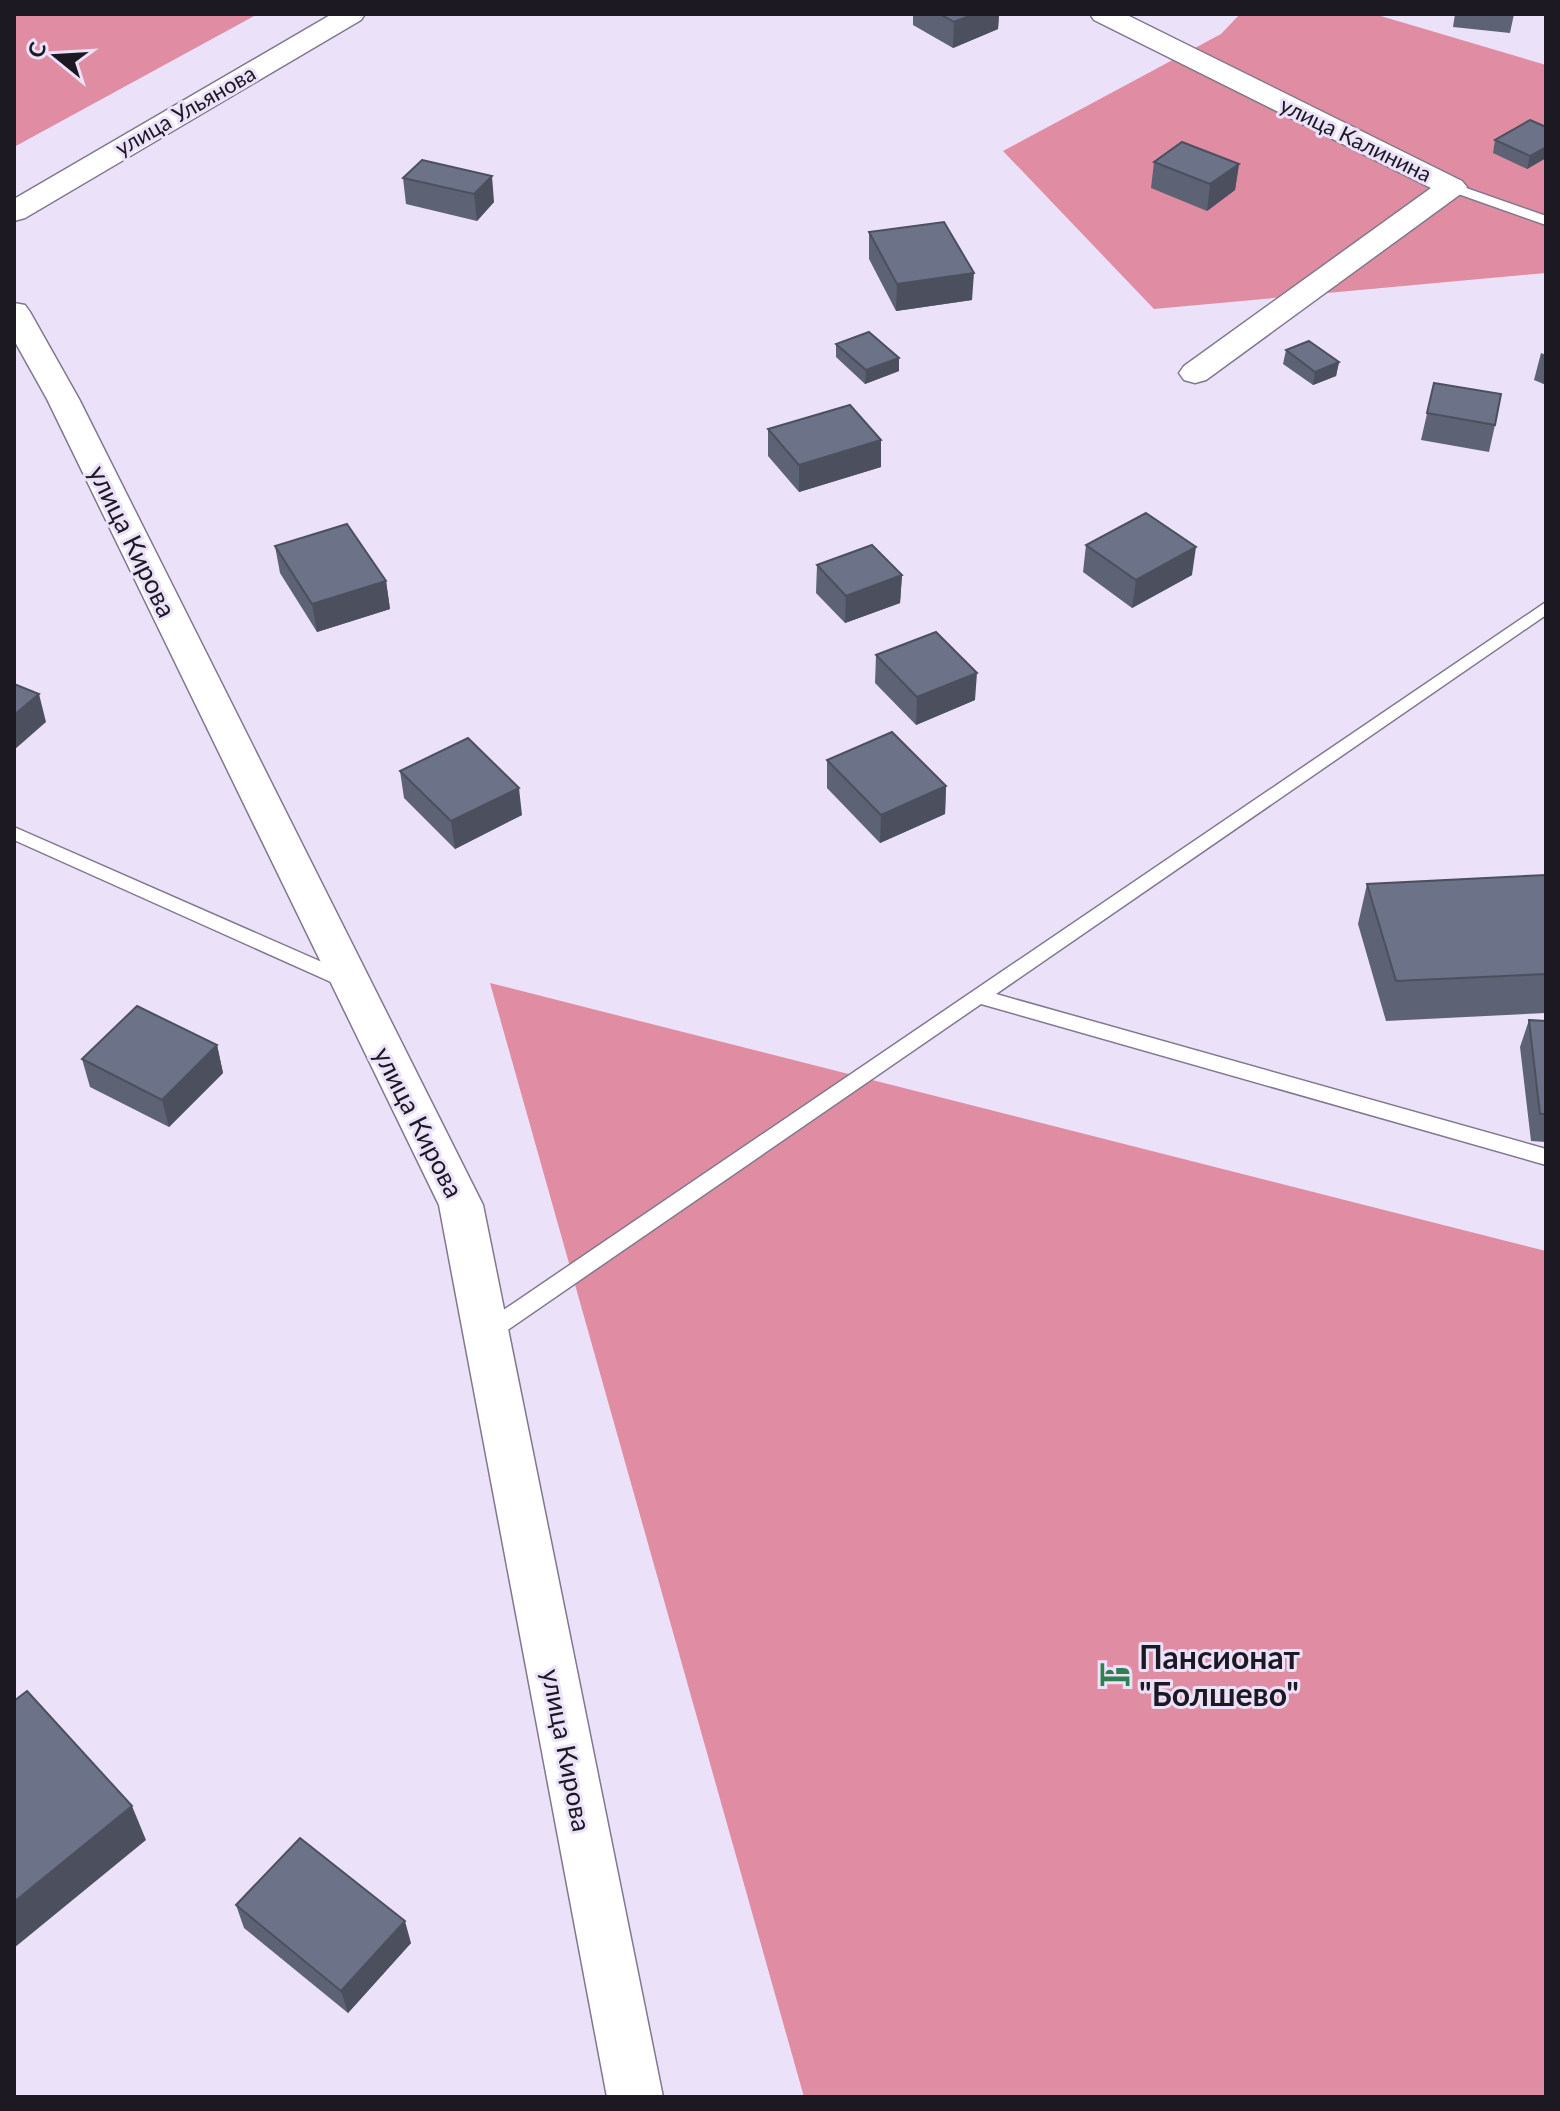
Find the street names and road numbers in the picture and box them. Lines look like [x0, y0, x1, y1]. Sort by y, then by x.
street label: улица Ульянова [110, 59, 260, 161]
street label: улица Калинина [1276, 91, 1436, 187]
street label: улица Кирова [82, 460, 184, 622]
street label: улица Кирова [367, 1041, 471, 1203]
street label: улица Кирова [536, 1666, 598, 1834]

